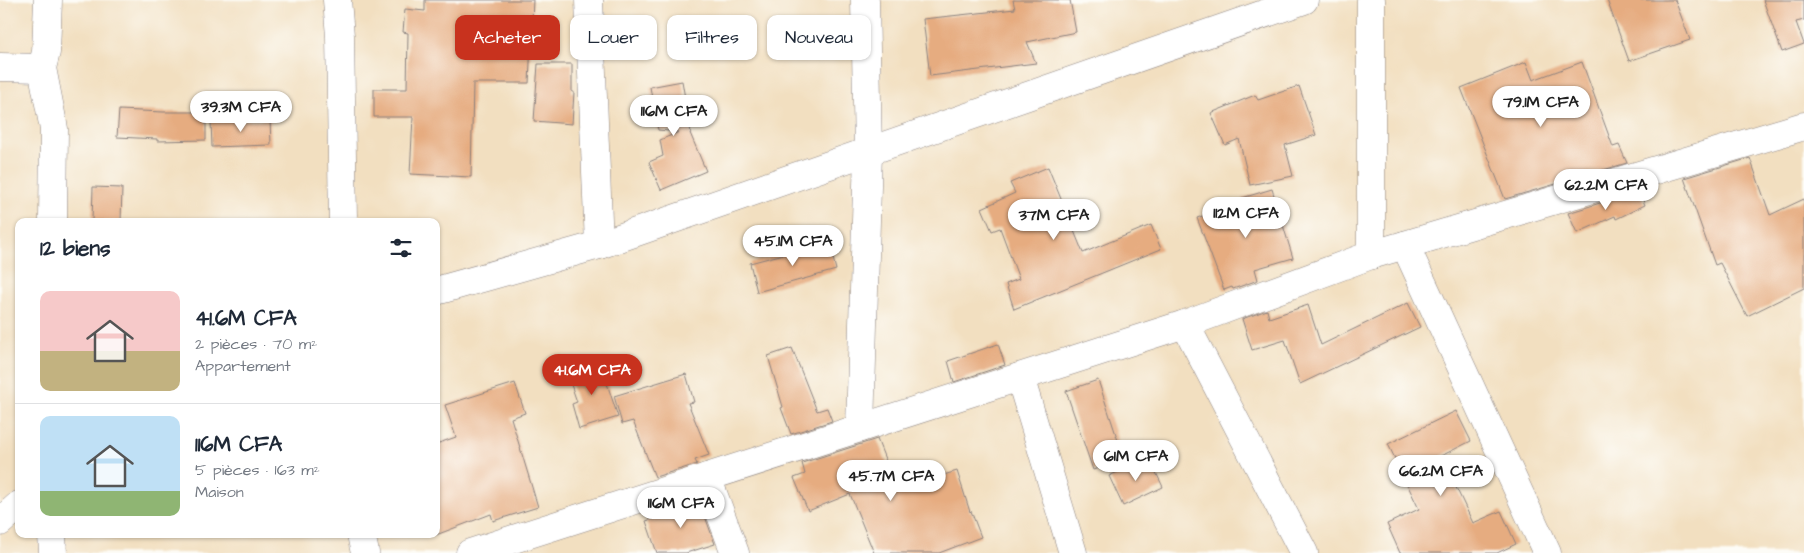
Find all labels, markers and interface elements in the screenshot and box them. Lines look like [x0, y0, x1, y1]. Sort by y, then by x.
chip: Acheter [455, 15, 560, 60]
chip: Louer [570, 15, 657, 60]
chip: Filtres [667, 15, 757, 60]
chip: Nouveau [767, 15, 871, 60]
pin: 79.1M CFA [1484, 86, 1598, 128]
pin: 39.3M CFA [184, 90, 298, 133]
text: 79.1M CFA [1503, 91, 1579, 113]
pin: 116M CFA [622, 94, 726, 137]
text: 39.3M CFA [201, 96, 281, 118]
text: 116M CFA [641, 100, 707, 122]
pin: 62.2M CFA [1549, 168, 1663, 211]
text: 62.2M CFA [1565, 174, 1647, 196]
pin: 112M CFA [1194, 196, 1298, 239]
pin: 37M CFA [1008, 198, 1100, 241]
text: 112M CFA [1213, 202, 1279, 224]
text: 37M CFA [1019, 204, 1089, 226]
pin: 45.1M CFA [736, 224, 850, 267]
text: 45.1M CFA [754, 230, 832, 252]
text: 12 biens [40, 234, 111, 263]
icon: filters [387, 234, 415, 262]
text: 41.6M CFA [195, 304, 297, 333]
icon: home [80, 311, 140, 371]
text: 2 pièces · 70 m² [195, 333, 317, 355]
pin: 41.6M CFA [535, 354, 649, 396]
text: Appartement [195, 355, 291, 377]
text: 41.6M CFA [553, 359, 631, 381]
text: 116M CFA [195, 430, 282, 459]
icon: home [80, 436, 140, 496]
pin: 61M CFA [1090, 440, 1182, 482]
text: 61M CFA [1104, 445, 1168, 467]
pin: 66.2M CFA [1384, 454, 1498, 497]
text: 5 pièces · 163 m² [195, 459, 320, 481]
pin: 45.7M CFA [834, 460, 948, 502]
text: 66.2M CFA [1399, 460, 1483, 482]
text: 45.7M CFA [848, 465, 934, 487]
text: Maison [195, 481, 244, 503]
pin: 116M CFA [629, 486, 733, 529]
text: 116M CFA [648, 492, 714, 514]

